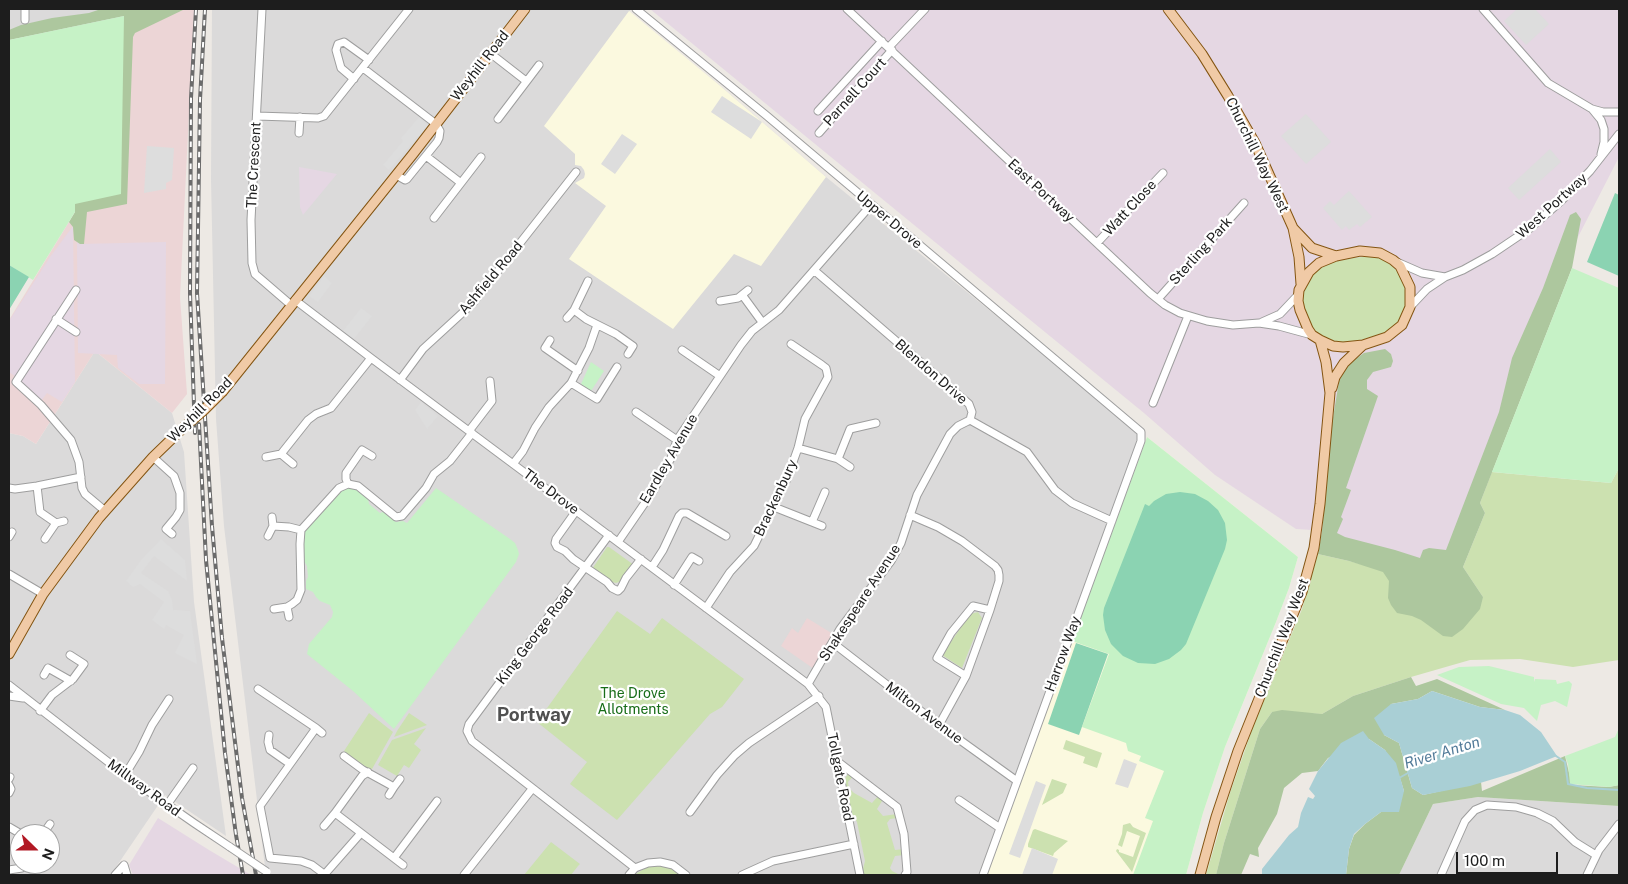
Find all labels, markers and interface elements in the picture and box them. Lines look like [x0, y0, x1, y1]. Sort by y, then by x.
street label: Weyhill Road [447, 28, 513, 104]
street label: Parnell Court [820, 54, 890, 130]
street label: Churchill Way West [1222, 95, 1292, 215]
street label: The Crescent [243, 121, 265, 209]
street label: East Portway [1004, 156, 1078, 226]
street label: West Portway [1513, 170, 1591, 242]
street label: Watt Close [1100, 177, 1160, 239]
street label: Upper Drove [853, 188, 925, 252]
street label: Sterling Park [1166, 214, 1236, 288]
street label: Ashfield Road [456, 238, 526, 318]
street label: Blendon Drive [891, 336, 971, 408]
street label: Weyhill Road [164, 374, 236, 446]
street label: Eardley Avenue [637, 411, 701, 507]
street label: Brackenbury [751, 457, 801, 539]
street label: The Drove [520, 466, 582, 518]
street label: Shakespeare Avenue [816, 541, 904, 665]
street label: Churchill Way West [1252, 576, 1312, 700]
street label: King George Road [493, 584, 577, 688]
street label: Harrow Way [1042, 614, 1084, 694]
street label: Milton Avenue [882, 678, 966, 748]
park label: The Drove Allotments [597, 686, 669, 719]
district label: Portway [497, 704, 571, 726]
street label: Tollgate Road [823, 732, 857, 822]
water label: River Anton [1402, 733, 1482, 773]
street label: Millway Road [104, 756, 184, 820]
north arrow [10, 824, 60, 874]
scale bar [1458, 842, 1560, 874]
text: N [39, 846, 57, 862]
text: 100 m [1464, 852, 1505, 869]

